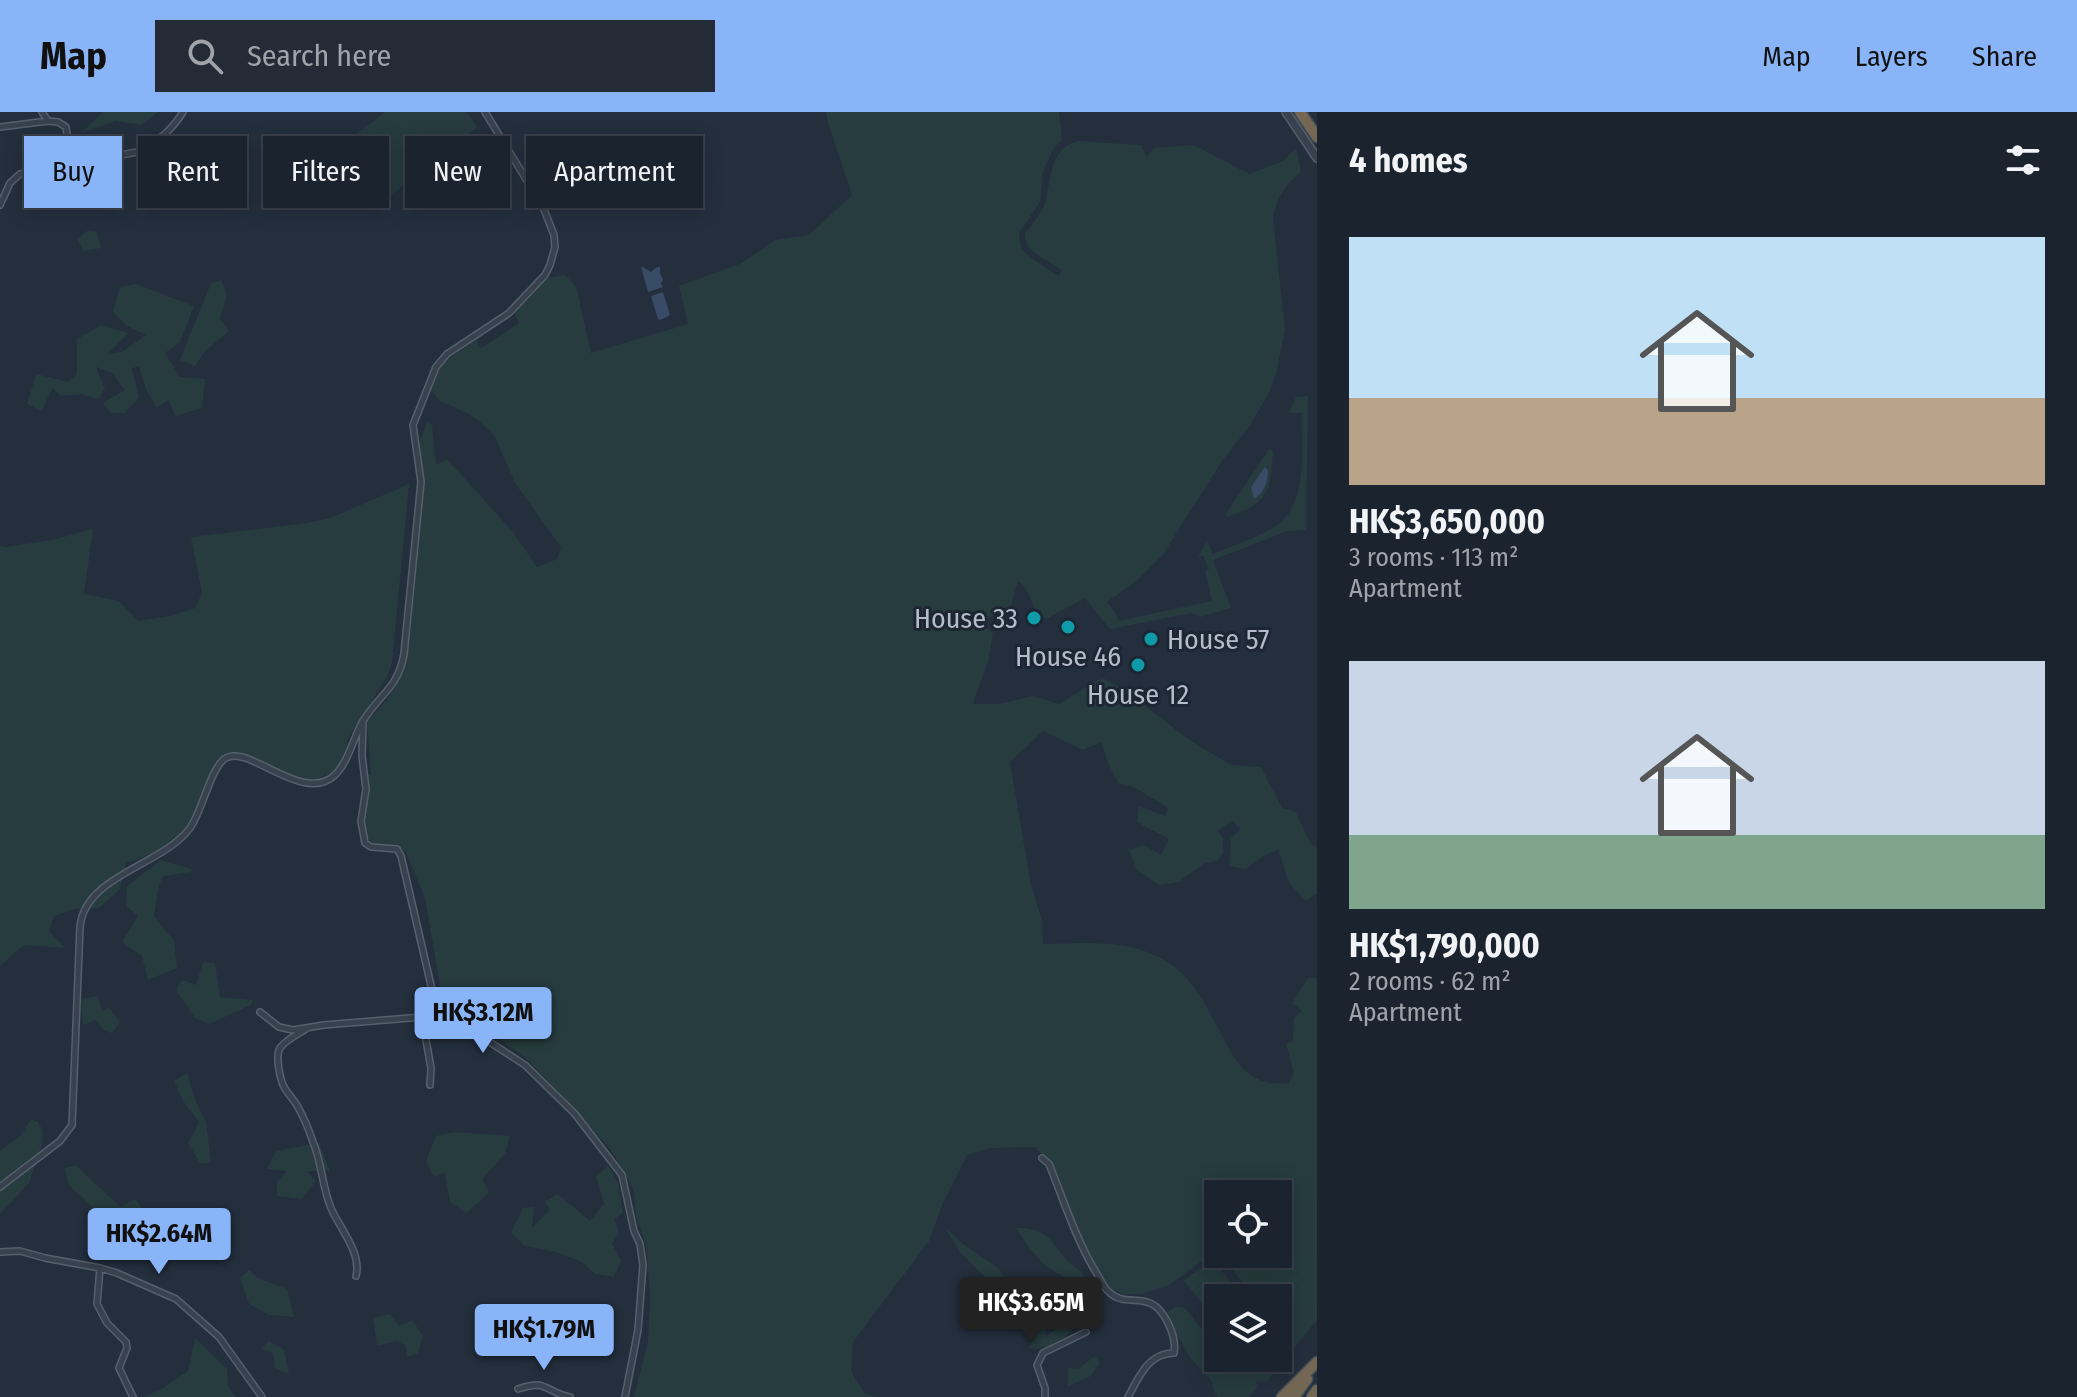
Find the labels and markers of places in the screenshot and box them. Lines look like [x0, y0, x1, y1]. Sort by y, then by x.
place label: House 33 [914, 602, 1018, 635]
marker: House 33 [1025, 609, 1043, 627]
marker: House 46 [1059, 618, 1077, 636]
place label: House 57 [1167, 623, 1269, 656]
marker: House 57 [1142, 630, 1160, 648]
place label: House 46 [1015, 640, 1121, 673]
marker: House 12 [1129, 656, 1147, 674]
place label: House 12 [1087, 678, 1189, 711]
pin: HK$3.12M [400, 987, 566, 1055]
pin: HK$2.64M [76, 1208, 242, 1276]
pin: HK$3.65M [948, 1277, 1114, 1345]
pin: HK$1.79M [461, 1304, 627, 1372]

